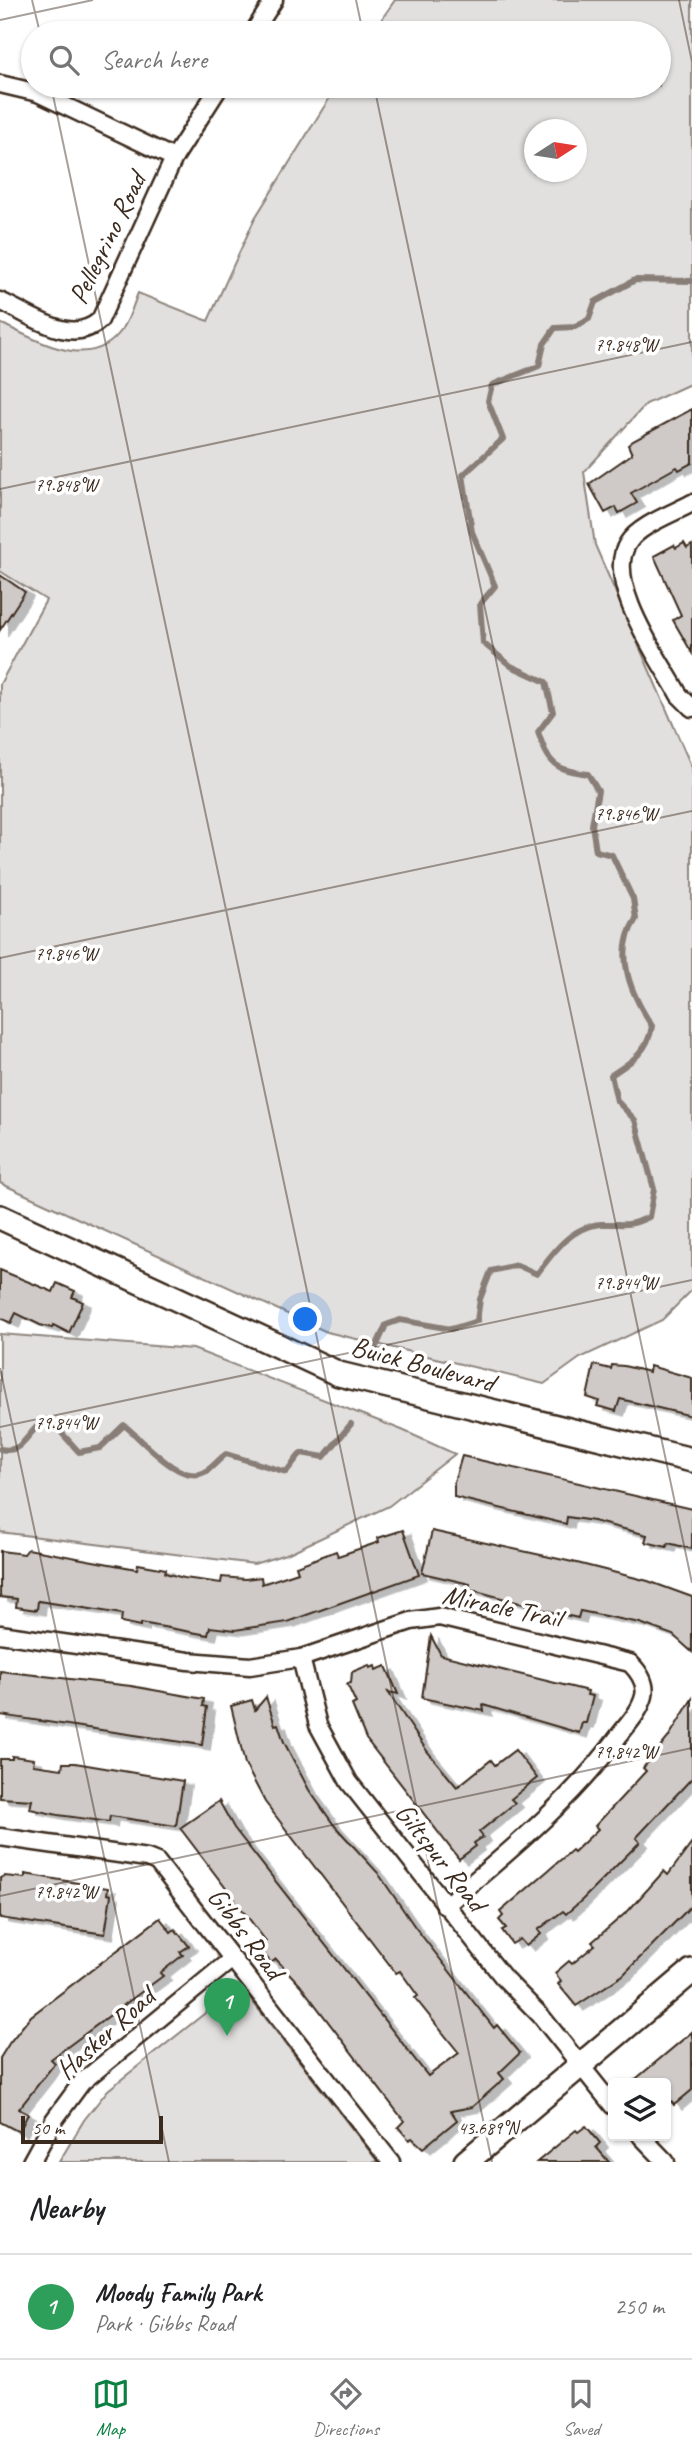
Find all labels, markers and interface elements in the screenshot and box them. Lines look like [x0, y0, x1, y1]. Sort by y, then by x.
search box [21, 21, 671, 98]
icon: search [45, 41, 83, 79]
text: Search here [101, 43, 207, 76]
north arrow [524, 119, 587, 182]
street label: Pellegrino Road [60, 163, 156, 309]
text: 79.848°W [595, 334, 660, 356]
text: 79.848°W [35, 474, 100, 496]
text: 79.846°W [595, 803, 660, 825]
text: 79.846°W [35, 943, 100, 965]
text: 79.844°W [595, 1272, 660, 1294]
your location [288, 1302, 322, 1336]
street label: Buick Boulevard [347, 1328, 503, 1401]
text: 79.844°W [35, 1412, 100, 1434]
street label: Miracle Trail [440, 1576, 570, 1637]
text: 79.842°W [595, 1741, 660, 1763]
street label: Giltspur Road [388, 1796, 497, 1922]
street label: Gibbs Road [200, 1880, 294, 1989]
text: 79.842°W [35, 1881, 100, 1903]
street label: Hasker Road [48, 1977, 165, 2087]
pin: 1 [204, 1978, 250, 2036]
map controls [608, 2078, 671, 2141]
button: layers [608, 2078, 671, 2141]
scale bar [21, 2113, 163, 2145]
text: 50 m [32, 2116, 64, 2140]
text: 43.689°N [458, 2117, 521, 2139]
text: Nearby [28, 2189, 104, 2227]
text: Moody Family Park [95, 2276, 261, 2309]
text: 1 [46, 2292, 56, 2321]
text: 250 m [615, 2292, 664, 2321]
text: Park · Gibbs Road [95, 2309, 234, 2338]
tab: Map [92, 2375, 130, 2441]
tab: Directions [313, 2375, 379, 2441]
tab: Saved [562, 2375, 600, 2441]

